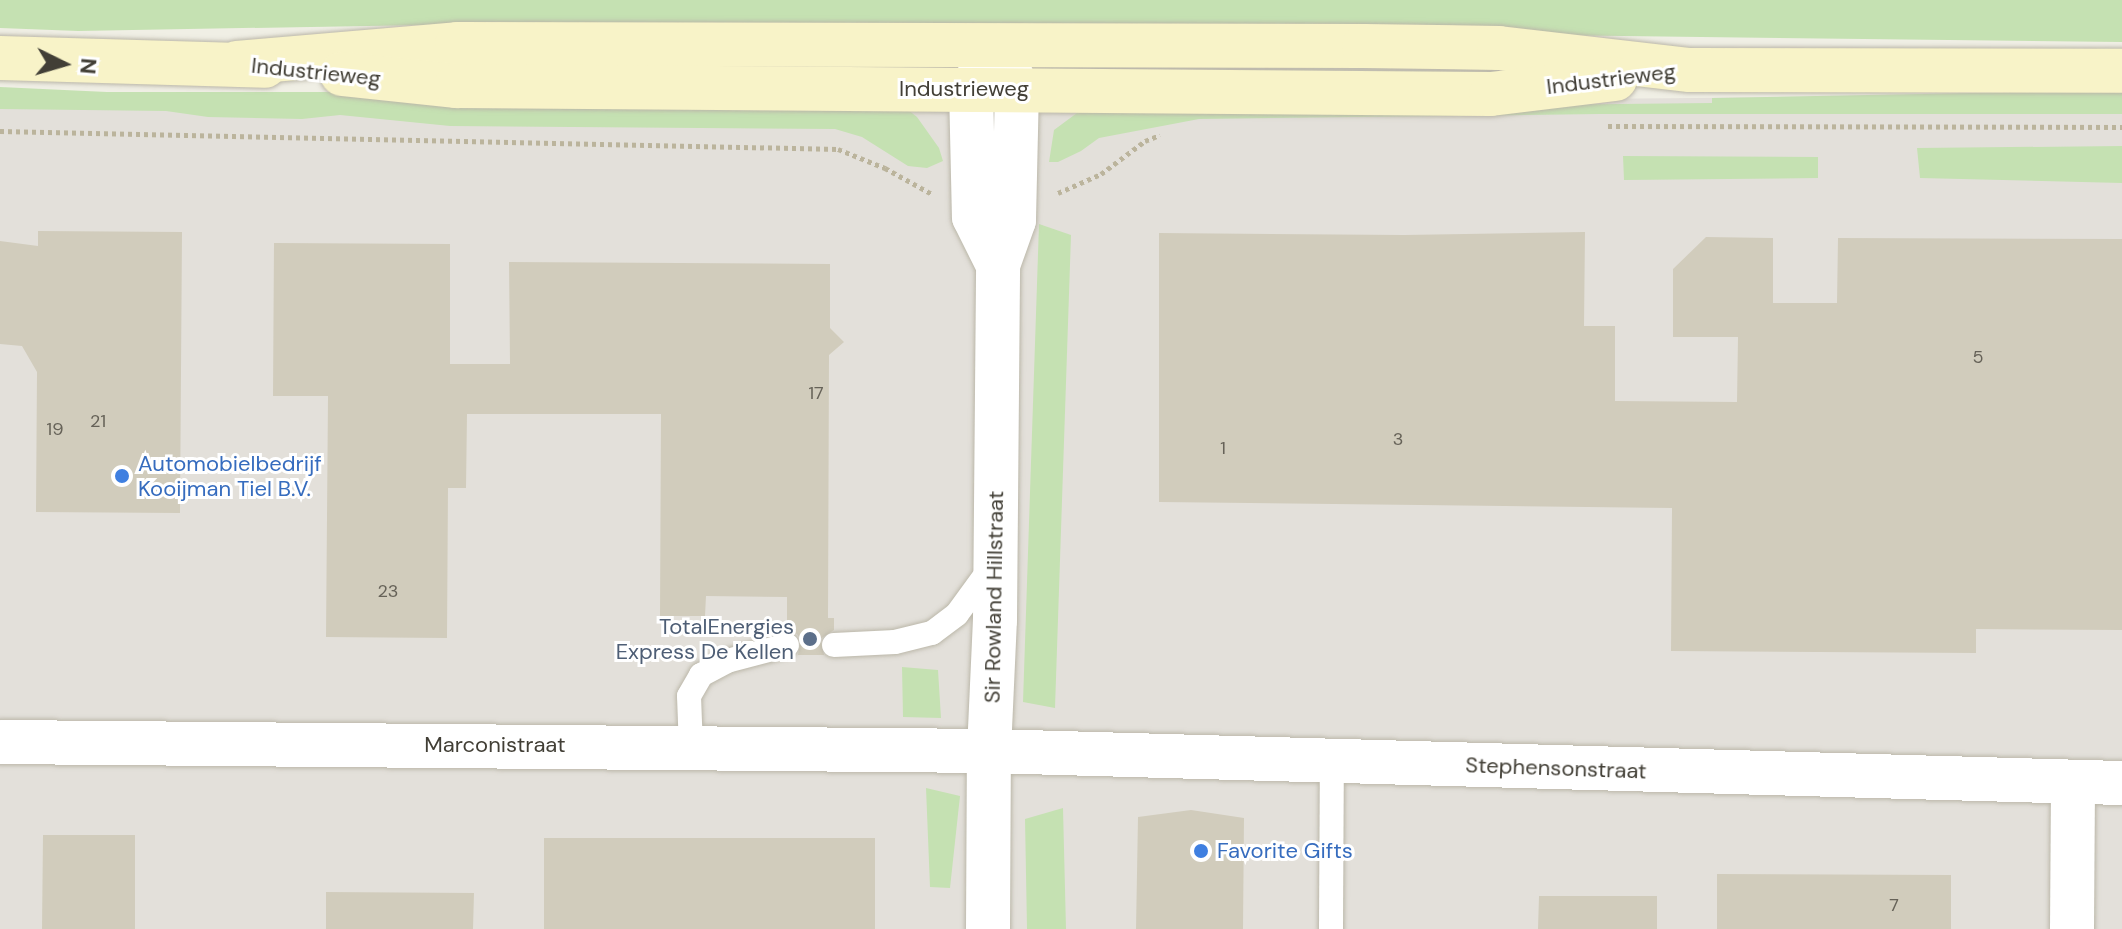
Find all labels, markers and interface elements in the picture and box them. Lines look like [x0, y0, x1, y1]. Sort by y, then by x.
north arrow [24, 24, 104, 104]
street label: Industrieweg [250, 52, 382, 92]
text: N [73, 57, 104, 75]
street label: Industrieweg [1545, 58, 1677, 100]
street label: Industrieweg [899, 76, 1029, 102]
house number: 5 [1973, 346, 1983, 368]
house number: 17 [808, 382, 824, 404]
house number: 21 [90, 410, 106, 432]
house number: 19 [47, 418, 63, 440]
house number: 3 [1393, 428, 1403, 450]
house number: 1 [1220, 437, 1226, 459]
place label: Automobielbedrijf Kooijman Tiel B.V. [138, 450, 322, 502]
marker: Automobielbedrijf Kooijman Tiel B.V. [113, 467, 131, 485]
street label: Sir Rowland Hillstraat [979, 490, 1009, 704]
house number: 23 [377, 580, 399, 602]
place label: TotalEnergies Express De Kellen [616, 613, 794, 664]
marker: TotalEnergies Express De Kellen [801, 630, 819, 648]
street label: Marconistraat [424, 732, 566, 758]
street label: Stephensonstraat [1465, 752, 1647, 784]
place label: Favorite Gifts [1217, 838, 1353, 864]
marker: Favorite Gifts [1192, 842, 1210, 860]
house number: 7 [1889, 894, 1899, 916]

